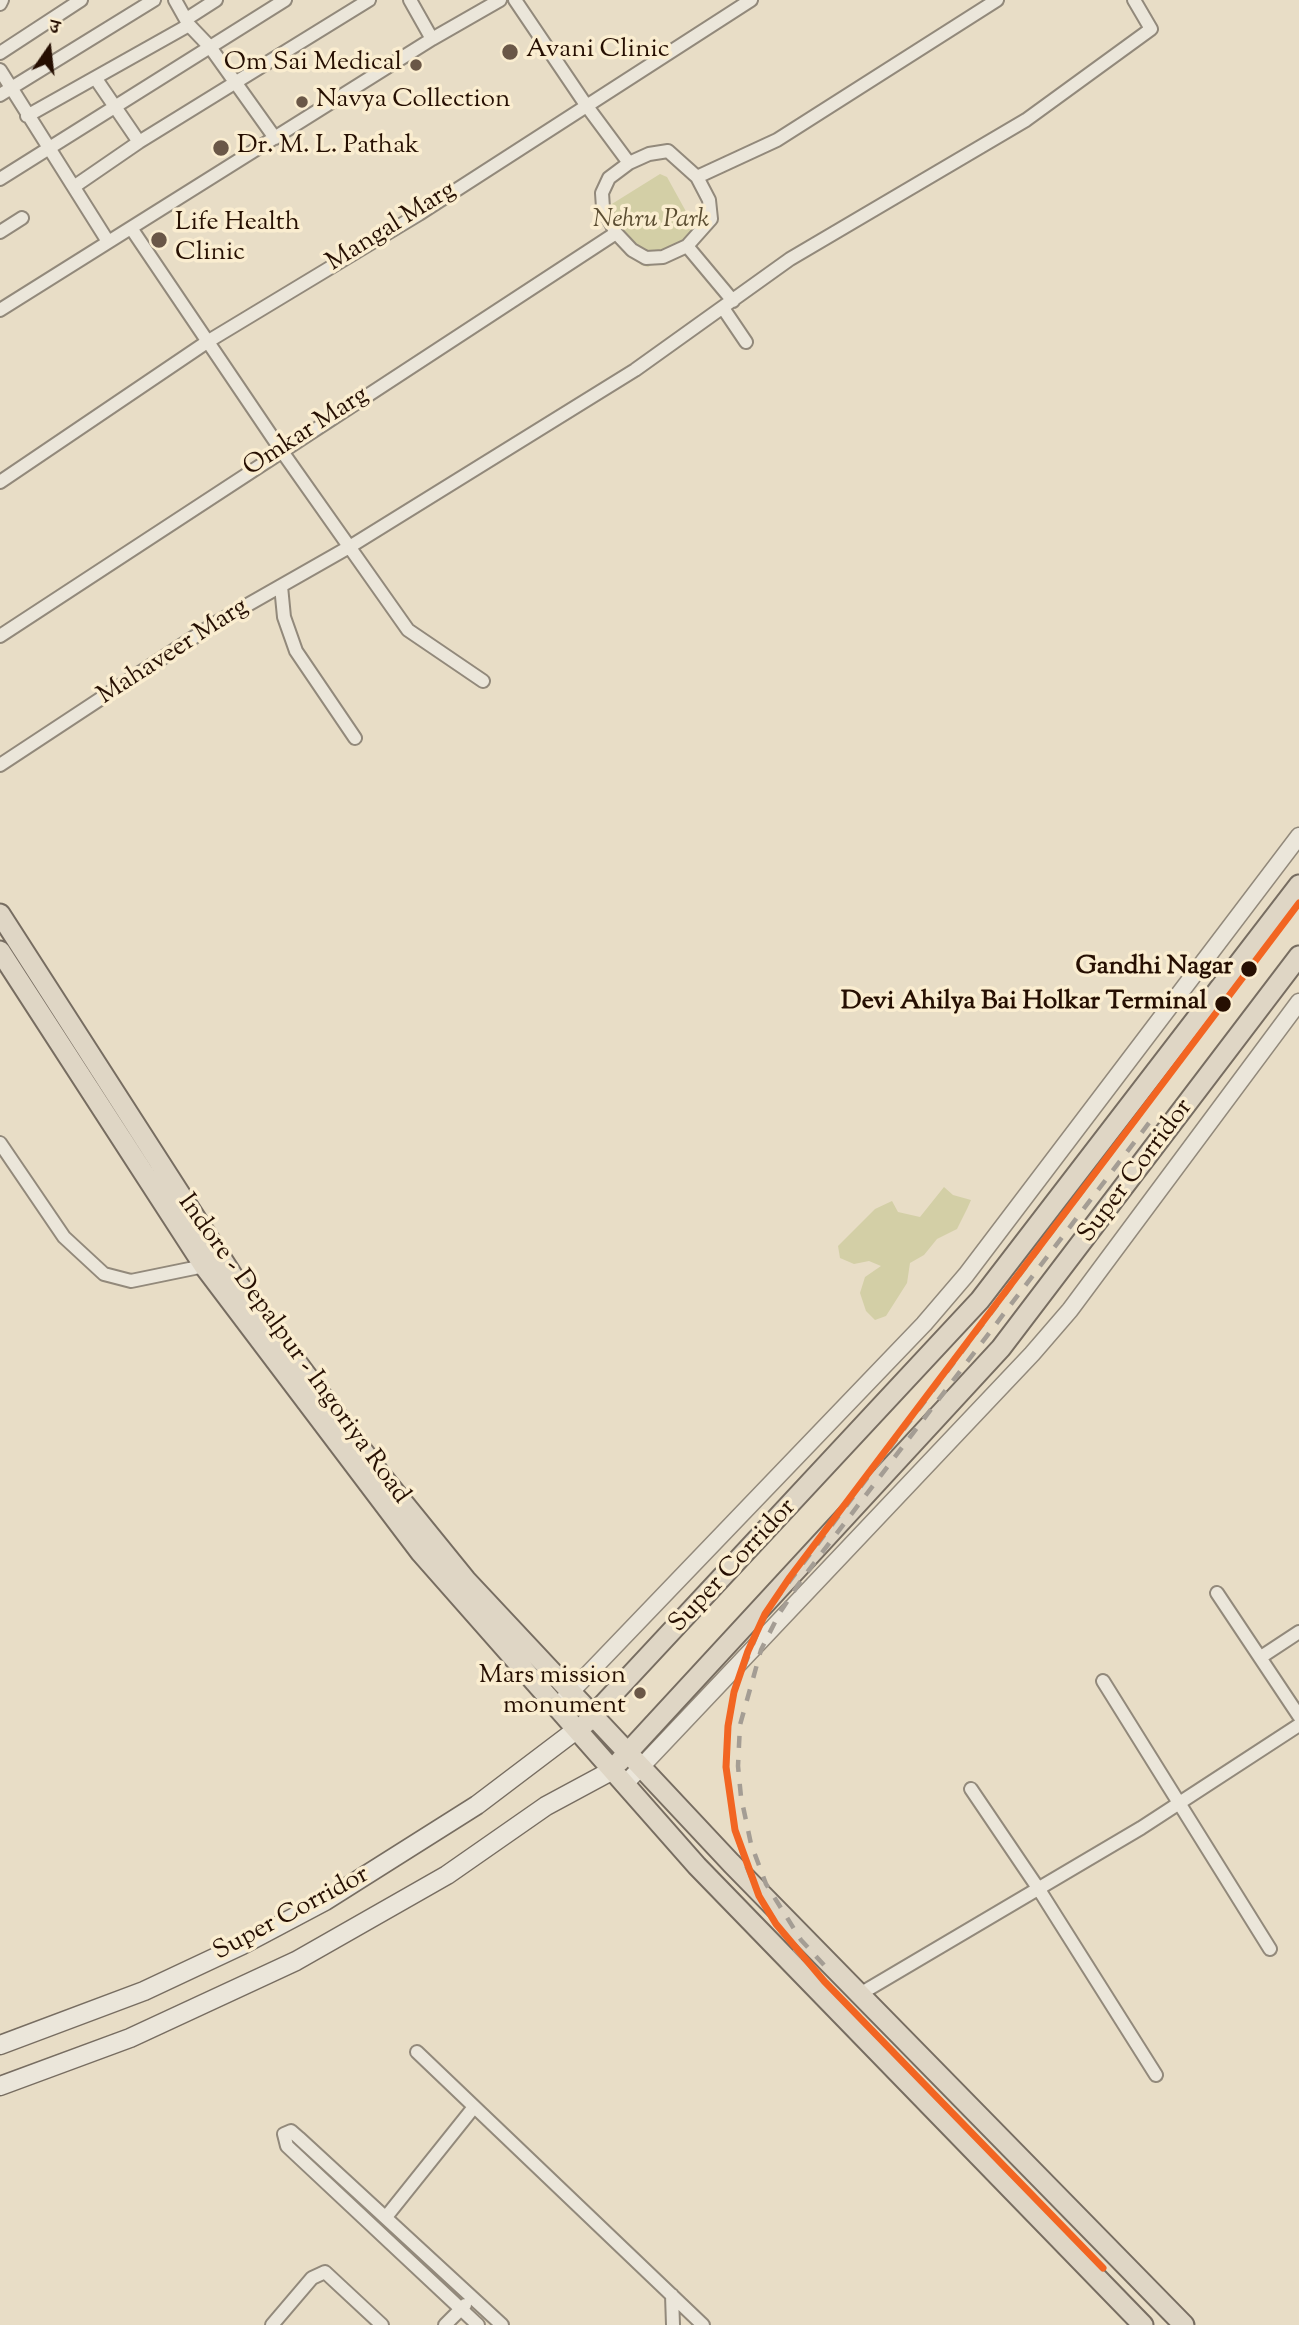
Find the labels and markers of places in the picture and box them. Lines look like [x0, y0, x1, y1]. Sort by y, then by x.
place label: Avani Clinic [526, 36, 670, 68]
marker: Avani Clinic [500, 42, 520, 62]
place label: Om Sai Medical [224, 49, 402, 81]
marker: Om Sai Medical [408, 57, 424, 73]
place label: Navya Collection [316, 86, 510, 118]
marker: Navya Collection [294, 94, 310, 110]
place label: Dr. M. L. Pathak [237, 132, 419, 164]
marker: Dr. M. L. Pathak [211, 138, 231, 158]
place label: Life Health Clinic [175, 209, 300, 270]
marker: Life Health Clinic [149, 230, 169, 250]
place label: Gandhi Nagar [1075, 953, 1233, 985]
marker: Gandhi Nagar [1239, 959, 1259, 979]
place label: Devi Ahilya Bai Holkar Terminal [841, 988, 1207, 1020]
marker: Devi Ahilya Bai Holkar Terminal [1213, 994, 1233, 1014]
place label: Mars mission monument [479, 1662, 626, 1724]
marker: Mars mission monument [632, 1685, 648, 1701]

